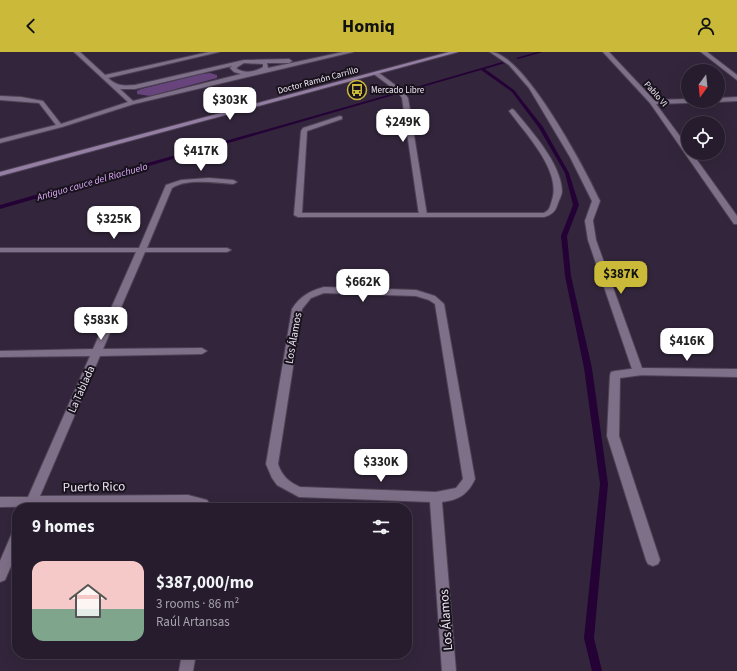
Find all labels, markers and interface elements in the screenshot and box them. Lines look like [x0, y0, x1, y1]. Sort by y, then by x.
text: Homiq [342, 14, 395, 39]
icon: back [20, 15, 42, 37]
icon: person [695, 15, 717, 37]
street label: Doctor Ramón Carrillo [276, 63, 360, 98]
north arrow [681, 64, 725, 108]
map controls [681, 64, 725, 160]
bus stop icon: Mercado Libre [346, 79, 368, 101]
street label: Pablo VI [641, 79, 670, 110]
place label: Mercado Libre [371, 84, 425, 97]
pin: $303K [202, 87, 258, 121]
text: $303K [212, 91, 248, 109]
pin: $249K [375, 109, 431, 143]
text: $249K [385, 113, 421, 131]
button: locate [681, 116, 725, 160]
pin: $417K [173, 138, 229, 172]
text: $417K [183, 142, 219, 160]
water label: Antiguo cauce del Riachuelo [34, 159, 149, 205]
pin: $325K [86, 206, 142, 240]
text: $325K [96, 210, 132, 228]
pin: $387K [593, 261, 649, 295]
text: $387K [603, 265, 639, 283]
pin: $662K [335, 269, 391, 303]
text: $662K [345, 273, 381, 291]
pin: $583K [73, 307, 129, 341]
text: $583K [83, 311, 119, 329]
street label: Los Álamos [282, 311, 305, 365]
pin: $416K [659, 328, 715, 362]
text: $416K [669, 332, 705, 350]
street label: La Tablada [64, 363, 98, 415]
pin: $330K [353, 449, 409, 483]
text: $330K [363, 453, 399, 471]
street label: Puerto Rico [63, 477, 125, 497]
text: 9 homes [32, 515, 94, 539]
icon: filters [370, 516, 392, 538]
text: $387,000/mo [156, 571, 254, 595]
icon: home [64, 577, 112, 625]
street label: Los Álamos [435, 588, 457, 651]
text: 3 rooms · 86 m² [156, 595, 239, 613]
text: Raúl Artansas [156, 613, 230, 631]

